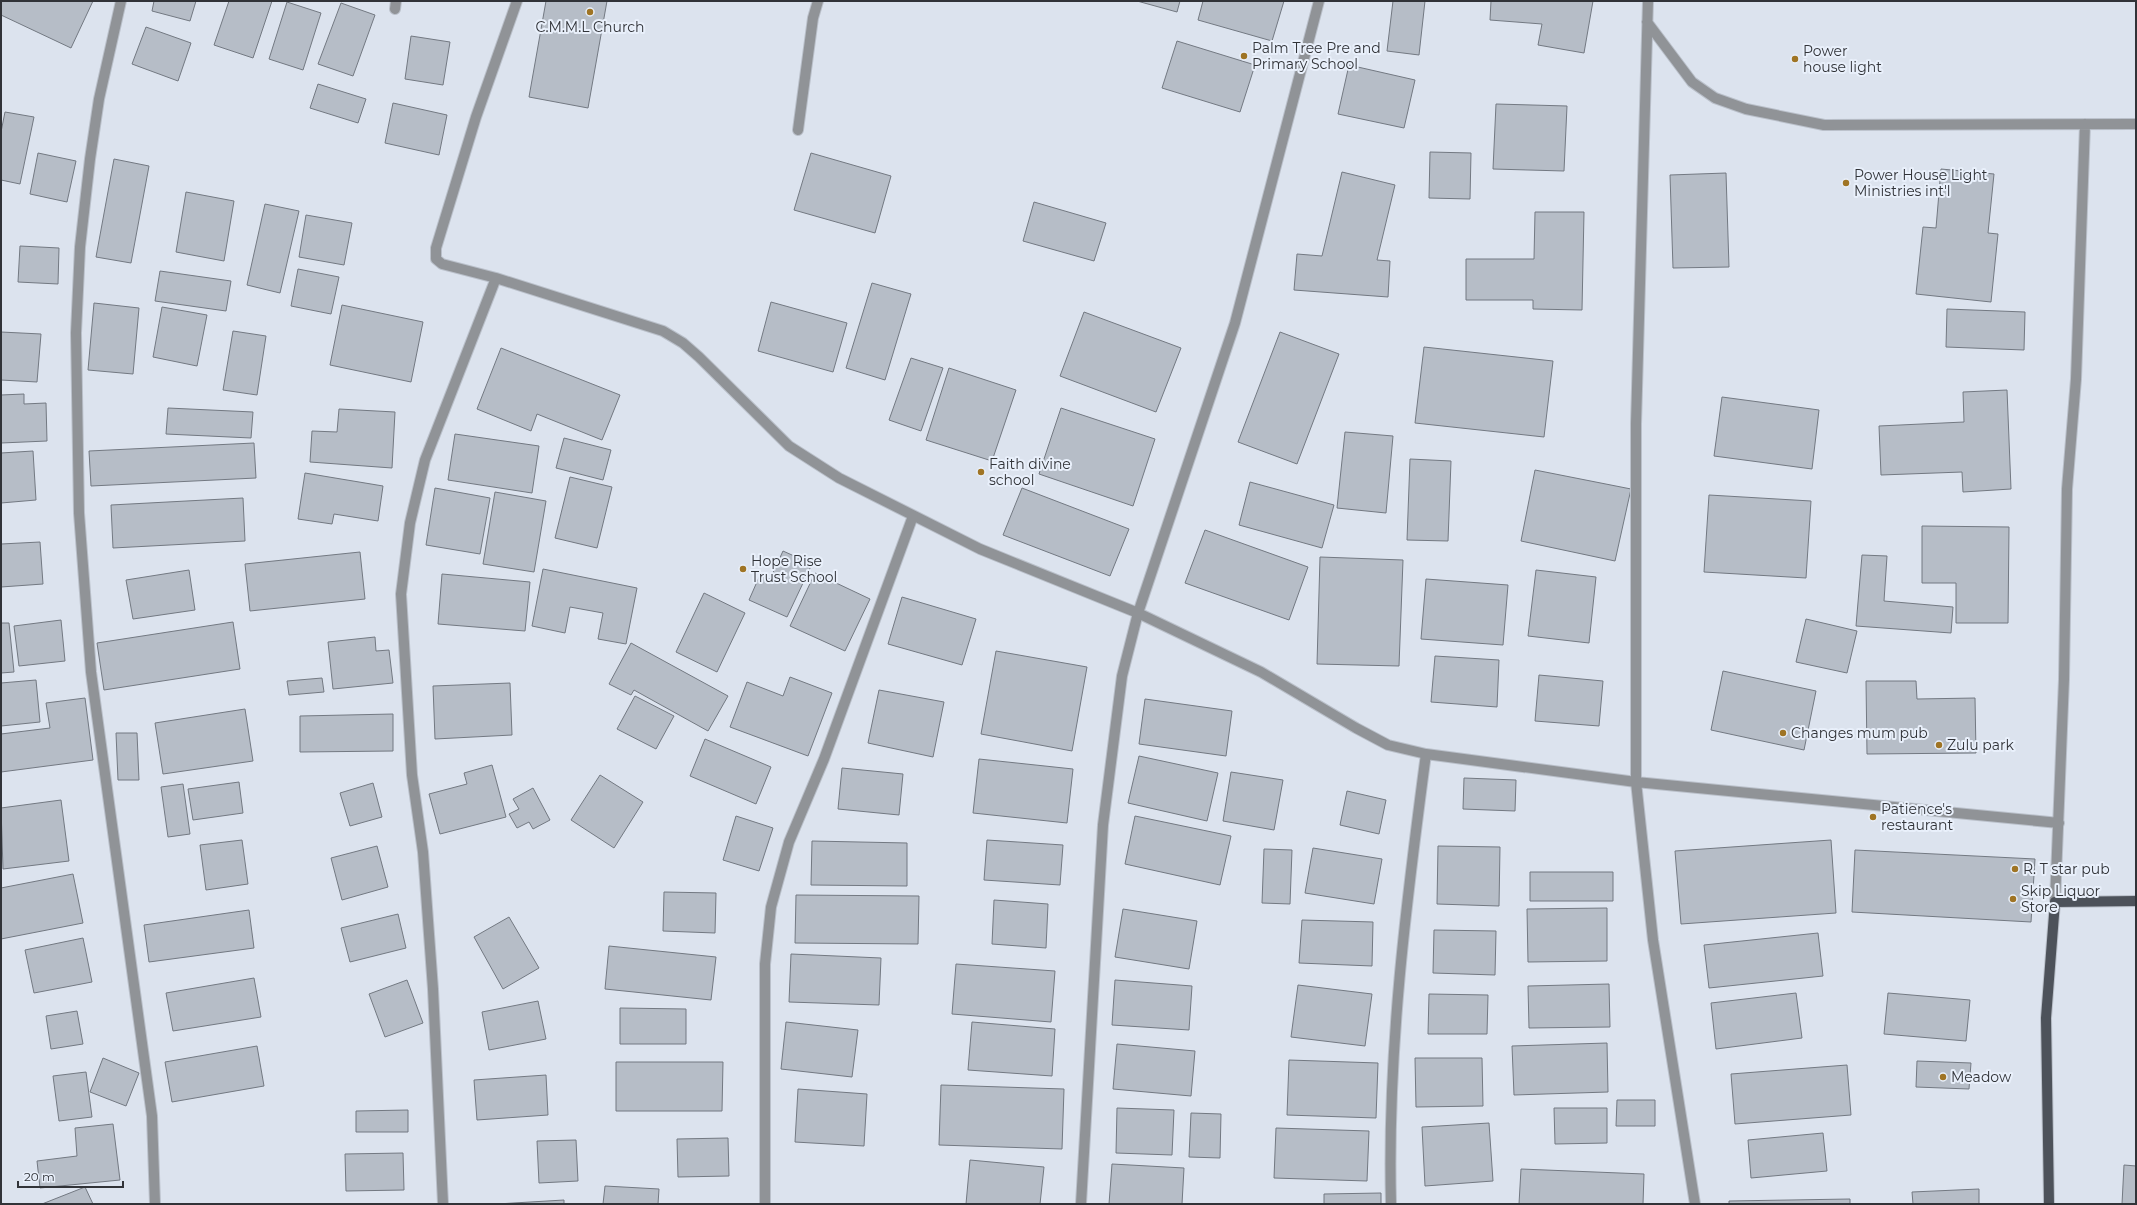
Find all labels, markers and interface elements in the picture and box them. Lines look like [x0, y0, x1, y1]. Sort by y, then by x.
marker: C.M.M.L Church [585, 7, 595, 17]
place label: C.M.M.L Church [535, 18, 645, 36]
place label: Palm Tree Pre and Primary School [1252, 39, 1381, 73]
place label: Power house light [1803, 42, 1882, 76]
marker: Palm Tree Pre and Primary School [1239, 51, 1249, 61]
marker: Power house light [1790, 54, 1800, 64]
place label: Power House Light Ministries int'l [1854, 166, 1988, 200]
marker: Power House Light Ministries int'l [1841, 178, 1851, 188]
place label: Faith divine school [989, 455, 1071, 489]
marker: Faith divine school [976, 467, 986, 477]
place label: Hope Rise Trust School [751, 552, 837, 586]
marker: Hope Rise Trust School [738, 564, 748, 574]
place label: Changes mum pub [1791, 724, 1928, 742]
marker: Changes mum pub [1778, 728, 1788, 738]
place label: Zulu park [1947, 736, 2014, 754]
marker: Zulu park [1934, 740, 1944, 750]
place label: Patience's restaurant [1881, 800, 1954, 834]
marker: Patience's restaurant [1868, 812, 1878, 822]
place label: R. T star pub [2023, 860, 2110, 878]
marker: R. T star pub [2010, 864, 2020, 874]
place label: Skip Liquor Store [2021, 882, 2101, 916]
marker: Skip Liquor Store [2008, 894, 2018, 904]
place label: Meadow [1951, 1068, 2012, 1086]
marker: Meadow [1938, 1072, 1948, 1082]
scale bar [18, 1163, 123, 1189]
text: 20 m [24, 1169, 55, 1184]

